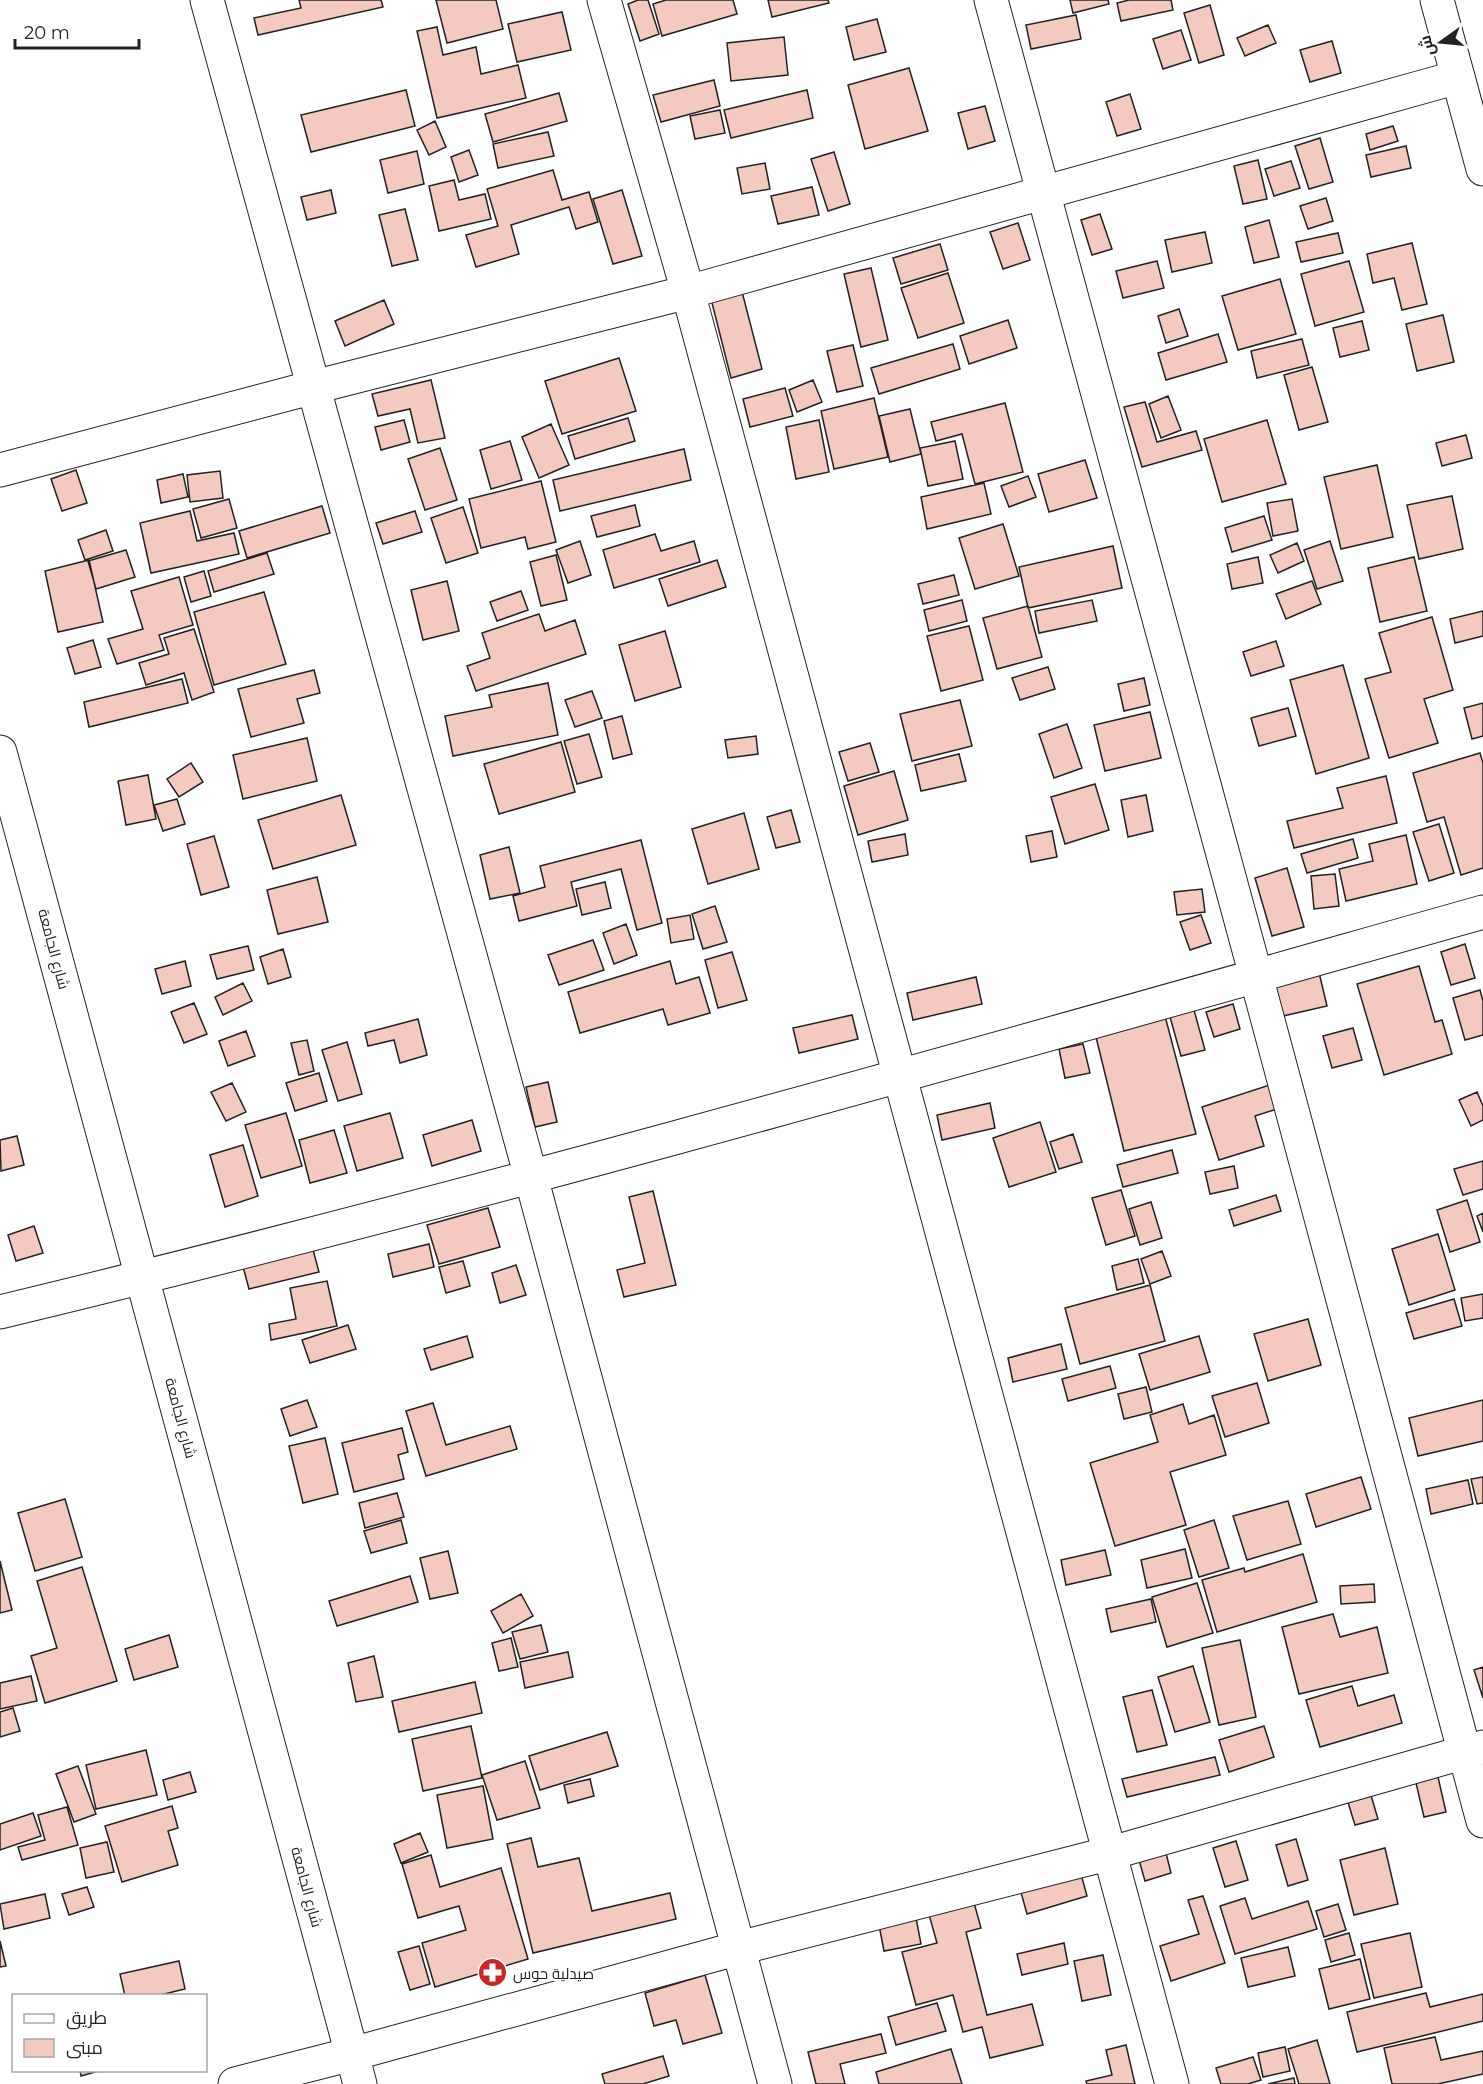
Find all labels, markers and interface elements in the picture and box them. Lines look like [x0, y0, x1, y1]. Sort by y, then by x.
scale bar [15, 12, 140, 50]
north arrow [1411, 12, 1471, 72]
text: 20 m [24, 22, 70, 44]
text: ش [1415, 33, 1439, 58]
street label: شارع الجامعة [32, 907, 74, 992]
street label: شارع الجامعة [159, 1376, 201, 1461]
street label: شارع الجامعة [285, 1845, 327, 1930]
pharmacy icon: صيدلية حوس [476, 1957, 508, 1989]
place label: صيدلية حوس [513, 1964, 594, 1984]
legend [12, 1994, 207, 2072]
text: طريق [66, 2007, 107, 2030]
text: مبنى [66, 2037, 103, 2059]

